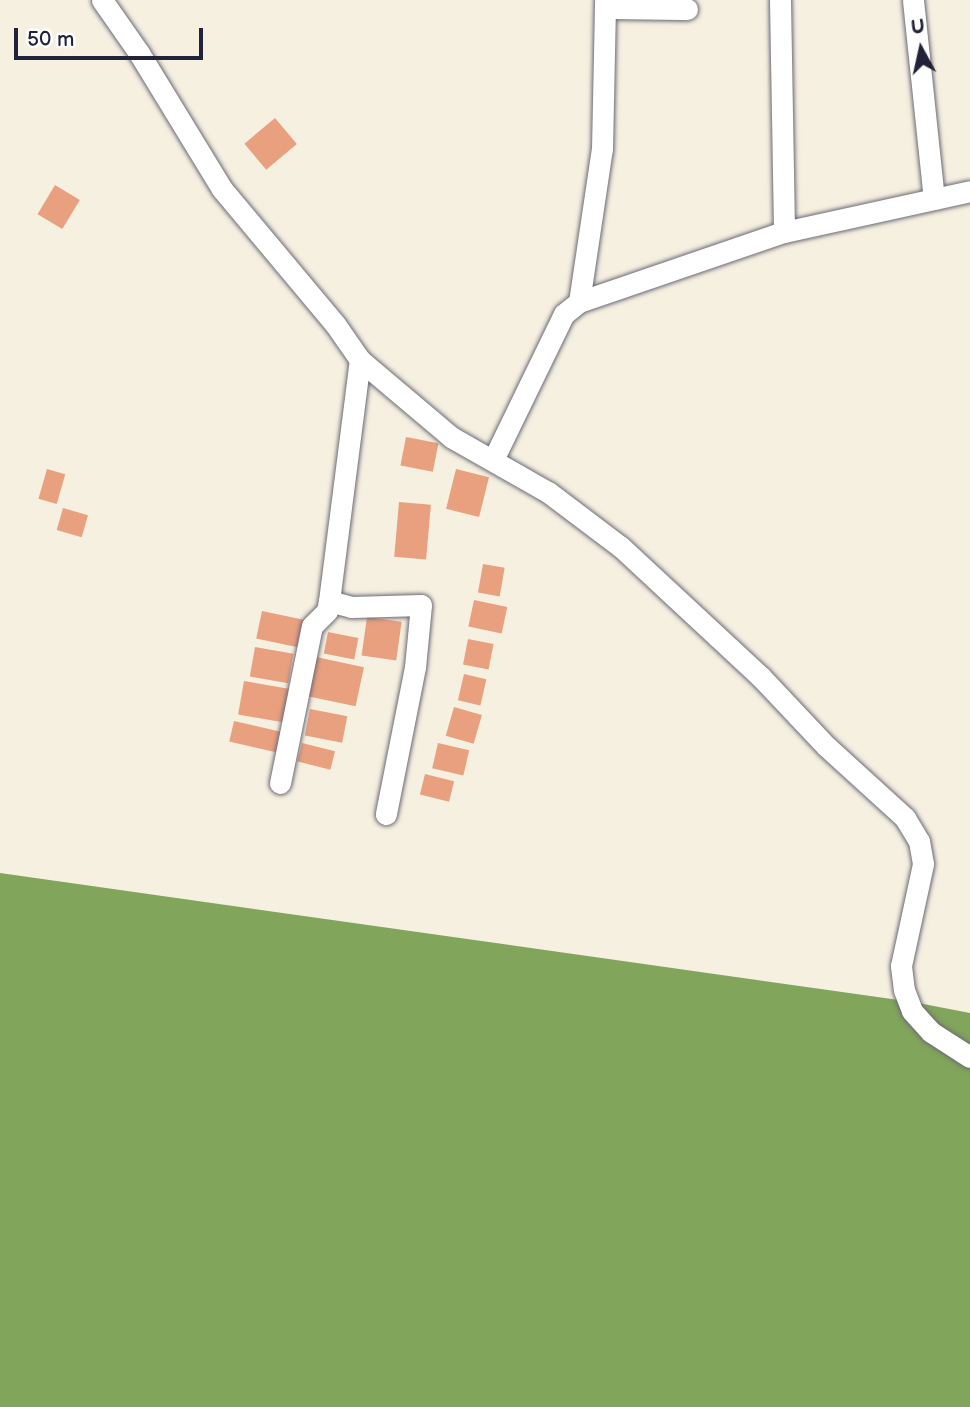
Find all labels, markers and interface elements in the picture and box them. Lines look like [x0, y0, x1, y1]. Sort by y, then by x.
scale bar [18, 14, 206, 58]
north arrow [886, 14, 956, 84]
text: U [910, 15, 926, 40]
text: 50 m [27, 27, 74, 52]

